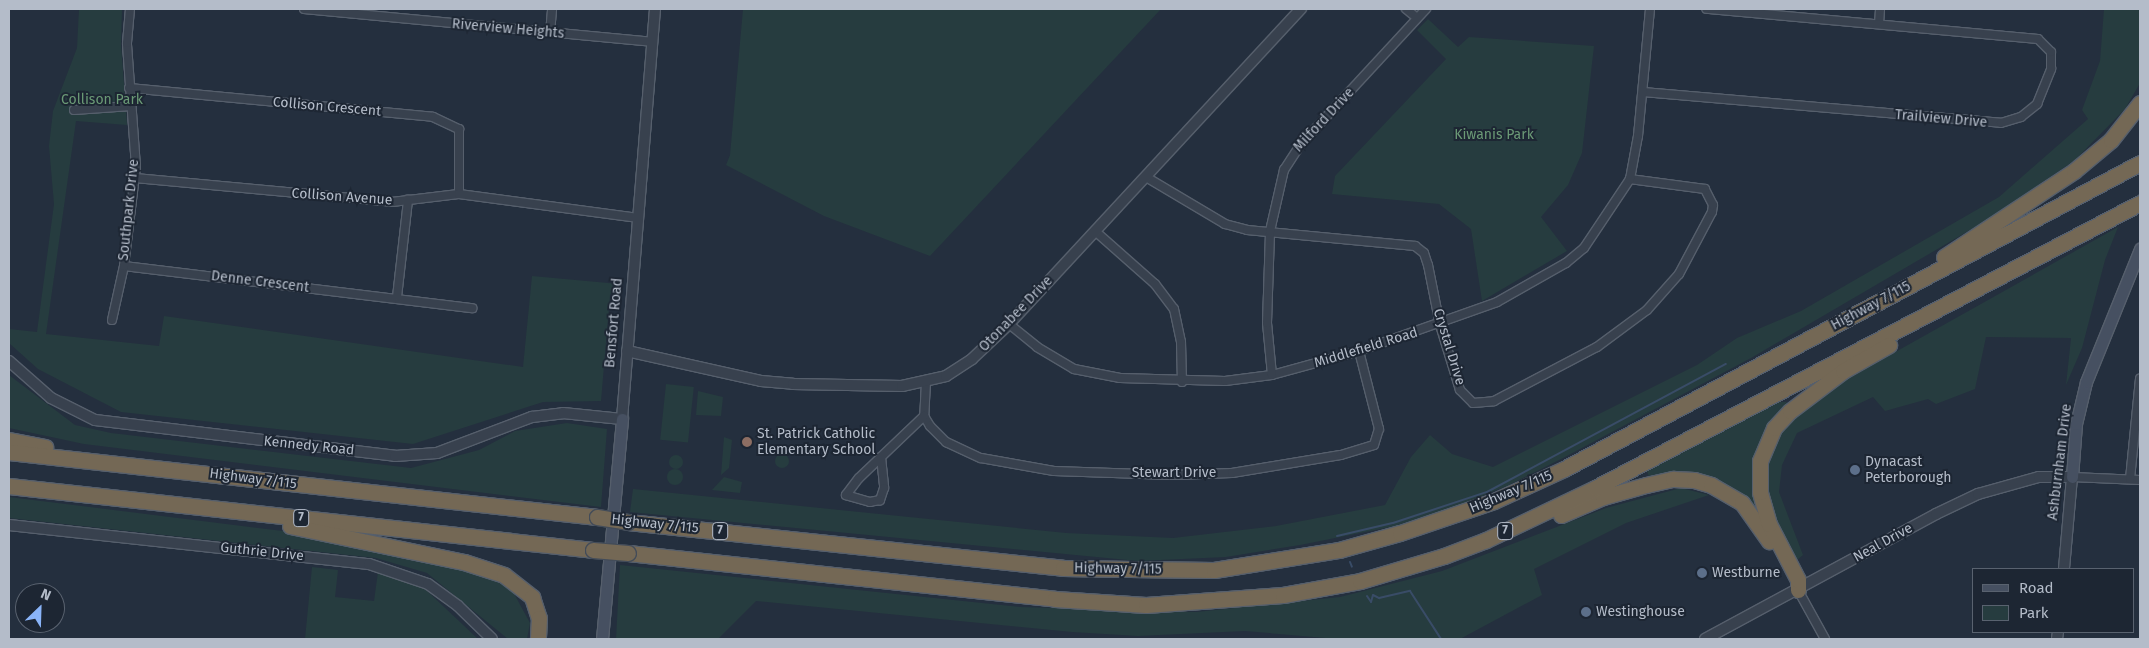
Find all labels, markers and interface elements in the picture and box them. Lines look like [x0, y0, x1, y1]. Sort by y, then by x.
street label: Riverview Heights [451, 16, 565, 42]
street label: Milford Drive [1290, 84, 1358, 156]
park label: Collison Park [61, 92, 143, 108]
street label: Collison Crescent [272, 94, 382, 120]
street label: Trailview Drive [1894, 107, 1988, 131]
park label: Kiwanis Park [1454, 127, 1534, 143]
street label: Southpark Drive [115, 158, 143, 262]
street label: Collison Avenue [291, 185, 393, 209]
street label: Denne Crescent [210, 268, 310, 296]
street label: Otonabee Drive [976, 273, 1056, 355]
street label: Bensfort Road [602, 277, 626, 369]
street label: Highway 7/115 [1828, 278, 1914, 334]
street label: Crystal Drive [1429, 307, 1469, 387]
street label: Middlefield Road [1312, 324, 1420, 372]
street label: Ashburnham Drive [2045, 403, 2075, 521]
place label: St. Patrick Catholic Elementary School [757, 426, 875, 458]
street label: Kennedy Road [263, 433, 355, 459]
marker: St. Patrick Catholic Elementary School [741, 436, 753, 448]
place label: Dynacast Peterborough [1865, 454, 1952, 487]
marker: Dynacast Peterborough [1849, 464, 1861, 476]
street label: Highway 7/115 [208, 465, 298, 493]
street label: Stewart Drive [1132, 465, 1216, 481]
street label: Highway 7/115 [1467, 467, 1555, 517]
road number: 7 [292, 508, 310, 528]
street label: Highway 7/115 [610, 511, 700, 537]
street label: Neal Drive [1850, 520, 1916, 566]
road number: 7 [711, 522, 729, 540]
road number: 7 [1496, 522, 1514, 540]
street label: Guthrie Drive [219, 539, 305, 565]
street label: Highway 7/115 [1074, 560, 1162, 578]
place label: Westburne [1712, 565, 1780, 581]
marker: Westburne [1696, 567, 1708, 579]
legend [1972, 568, 2134, 633]
text: Road [2019, 579, 2054, 597]
north arrow [15, 583, 65, 633]
text: N [38, 585, 54, 604]
place label: Westinghouse [1596, 604, 1685, 620]
text: Park [2019, 604, 2049, 622]
marker: Westinghouse [1580, 606, 1592, 618]

